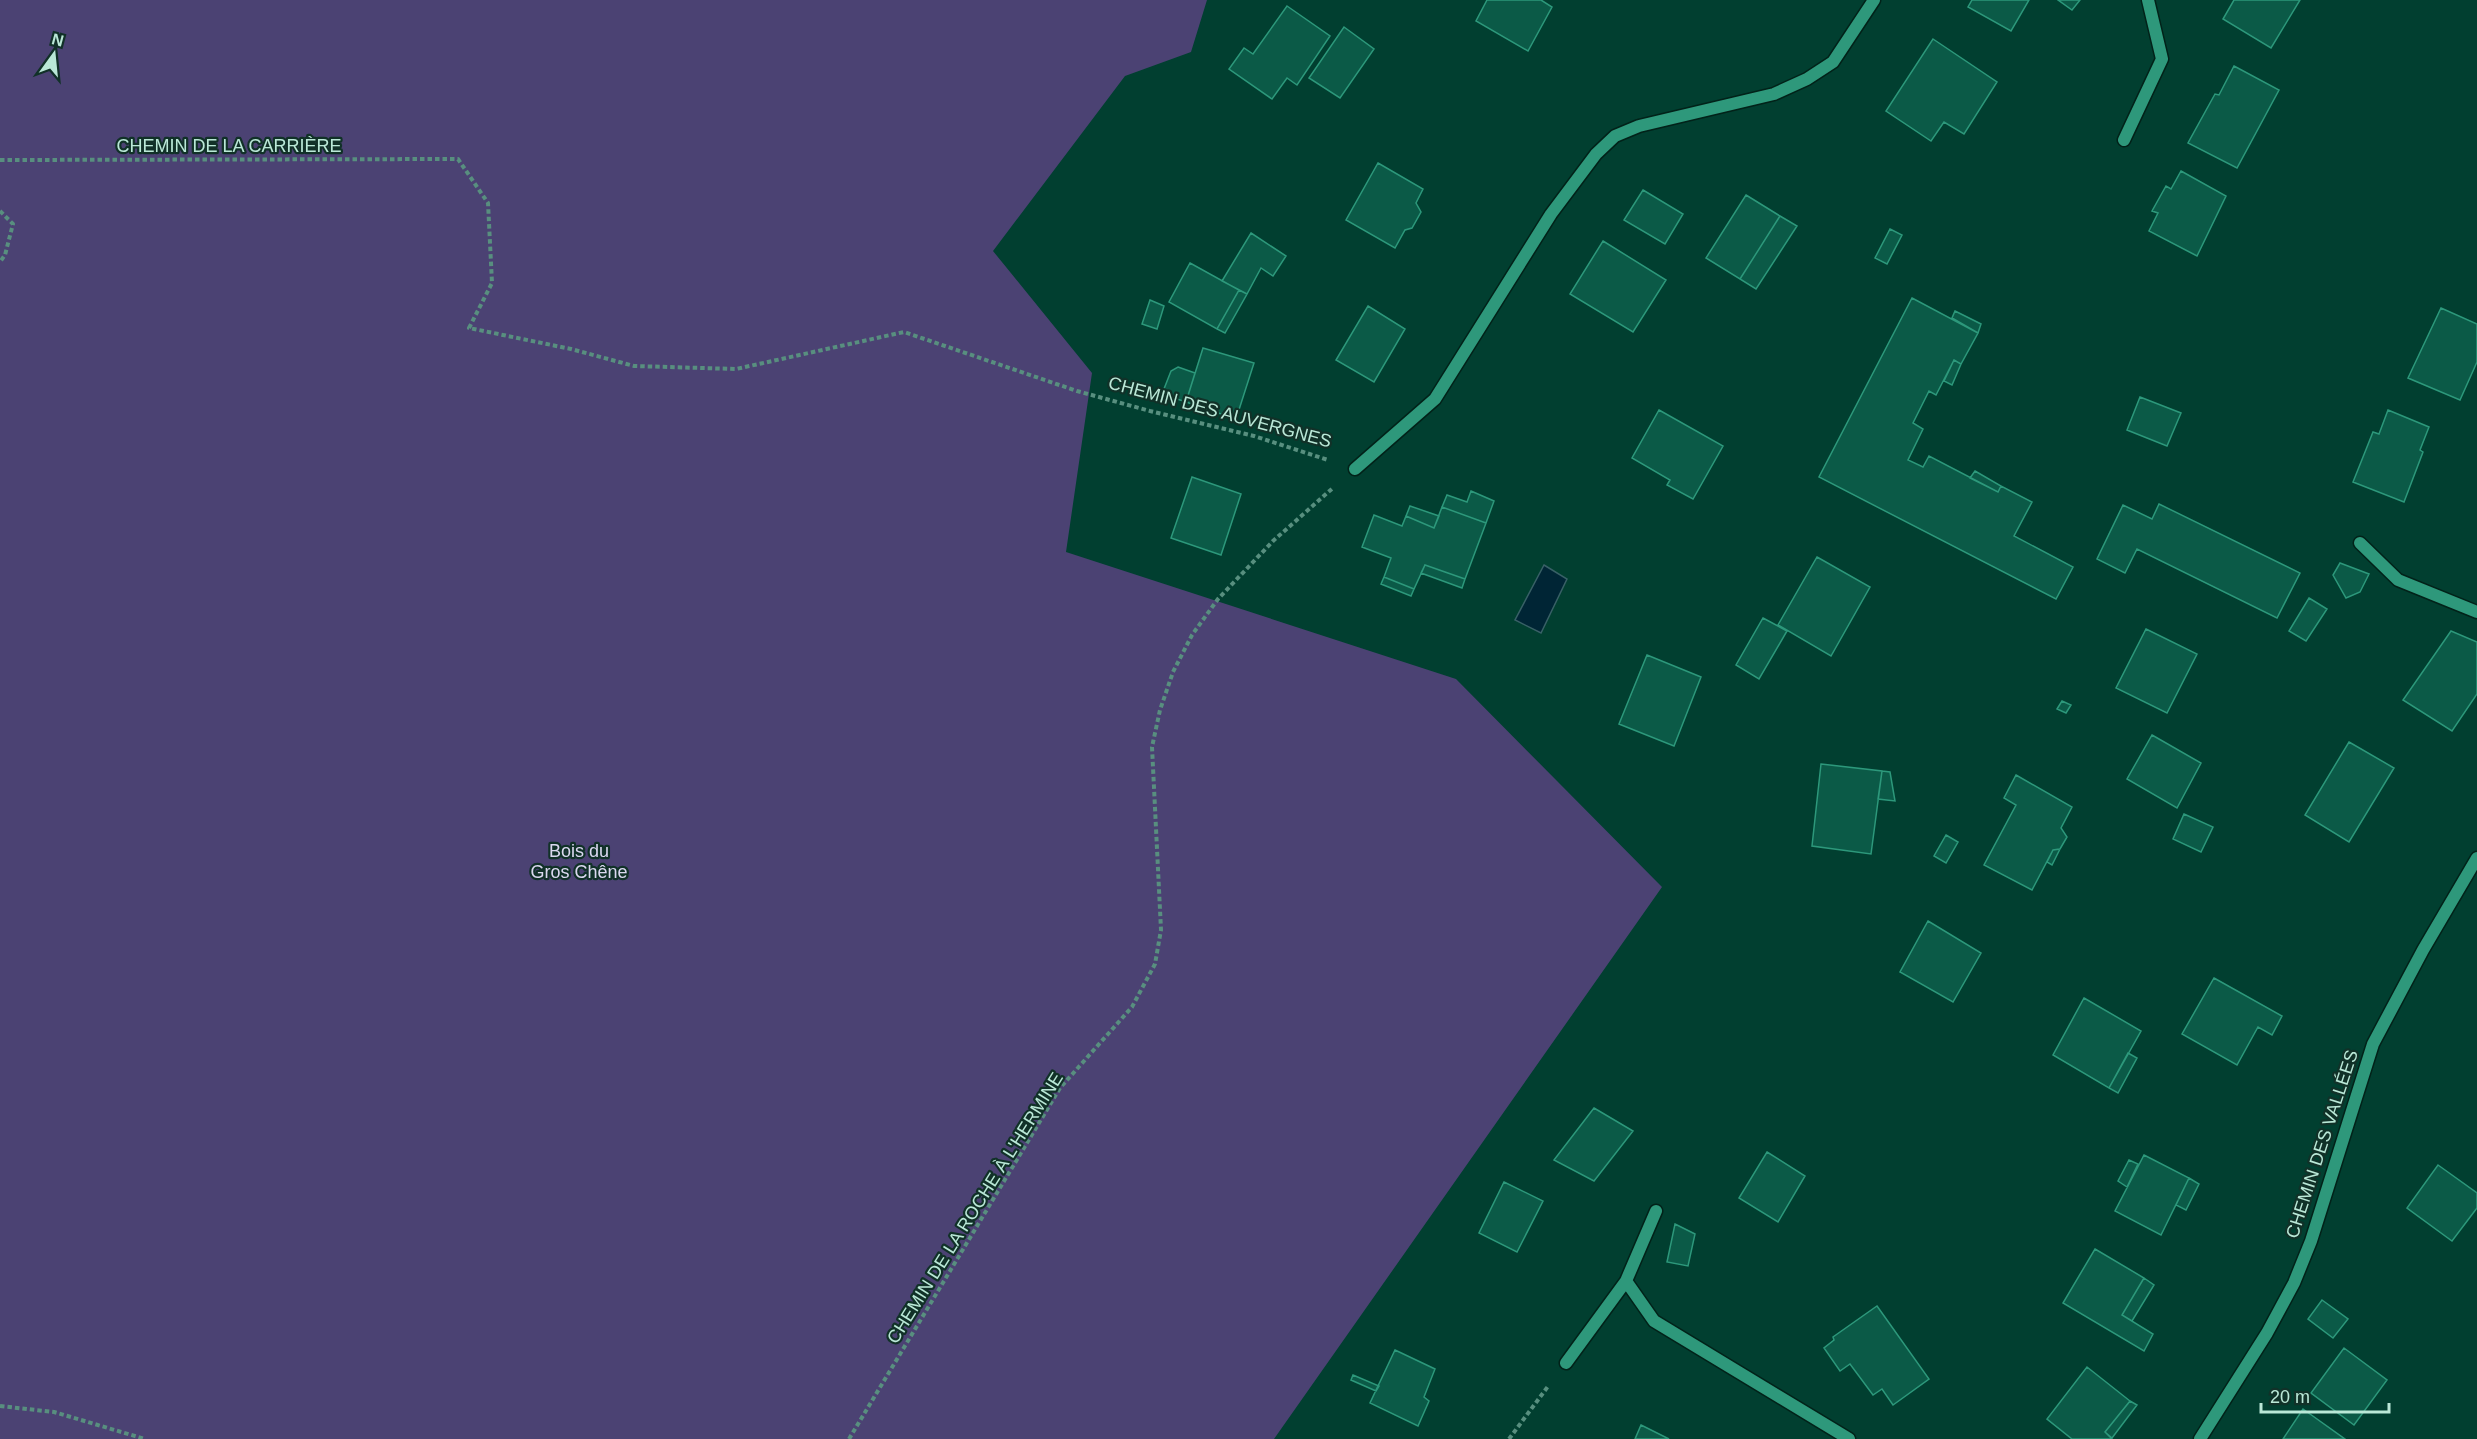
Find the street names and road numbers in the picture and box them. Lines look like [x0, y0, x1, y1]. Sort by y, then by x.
street label: CHEMIN DE LA CARRIÈRE [116, 136, 342, 156]
street label: CHEMIN DES AUVERGNES [1106, 373, 1334, 451]
street label: CHEMIN DES VALLÉES [2282, 1047, 2362, 1241]
street label: CHEMIN DE LA ROCHE À L'HERMINE [883, 1069, 1067, 1347]

